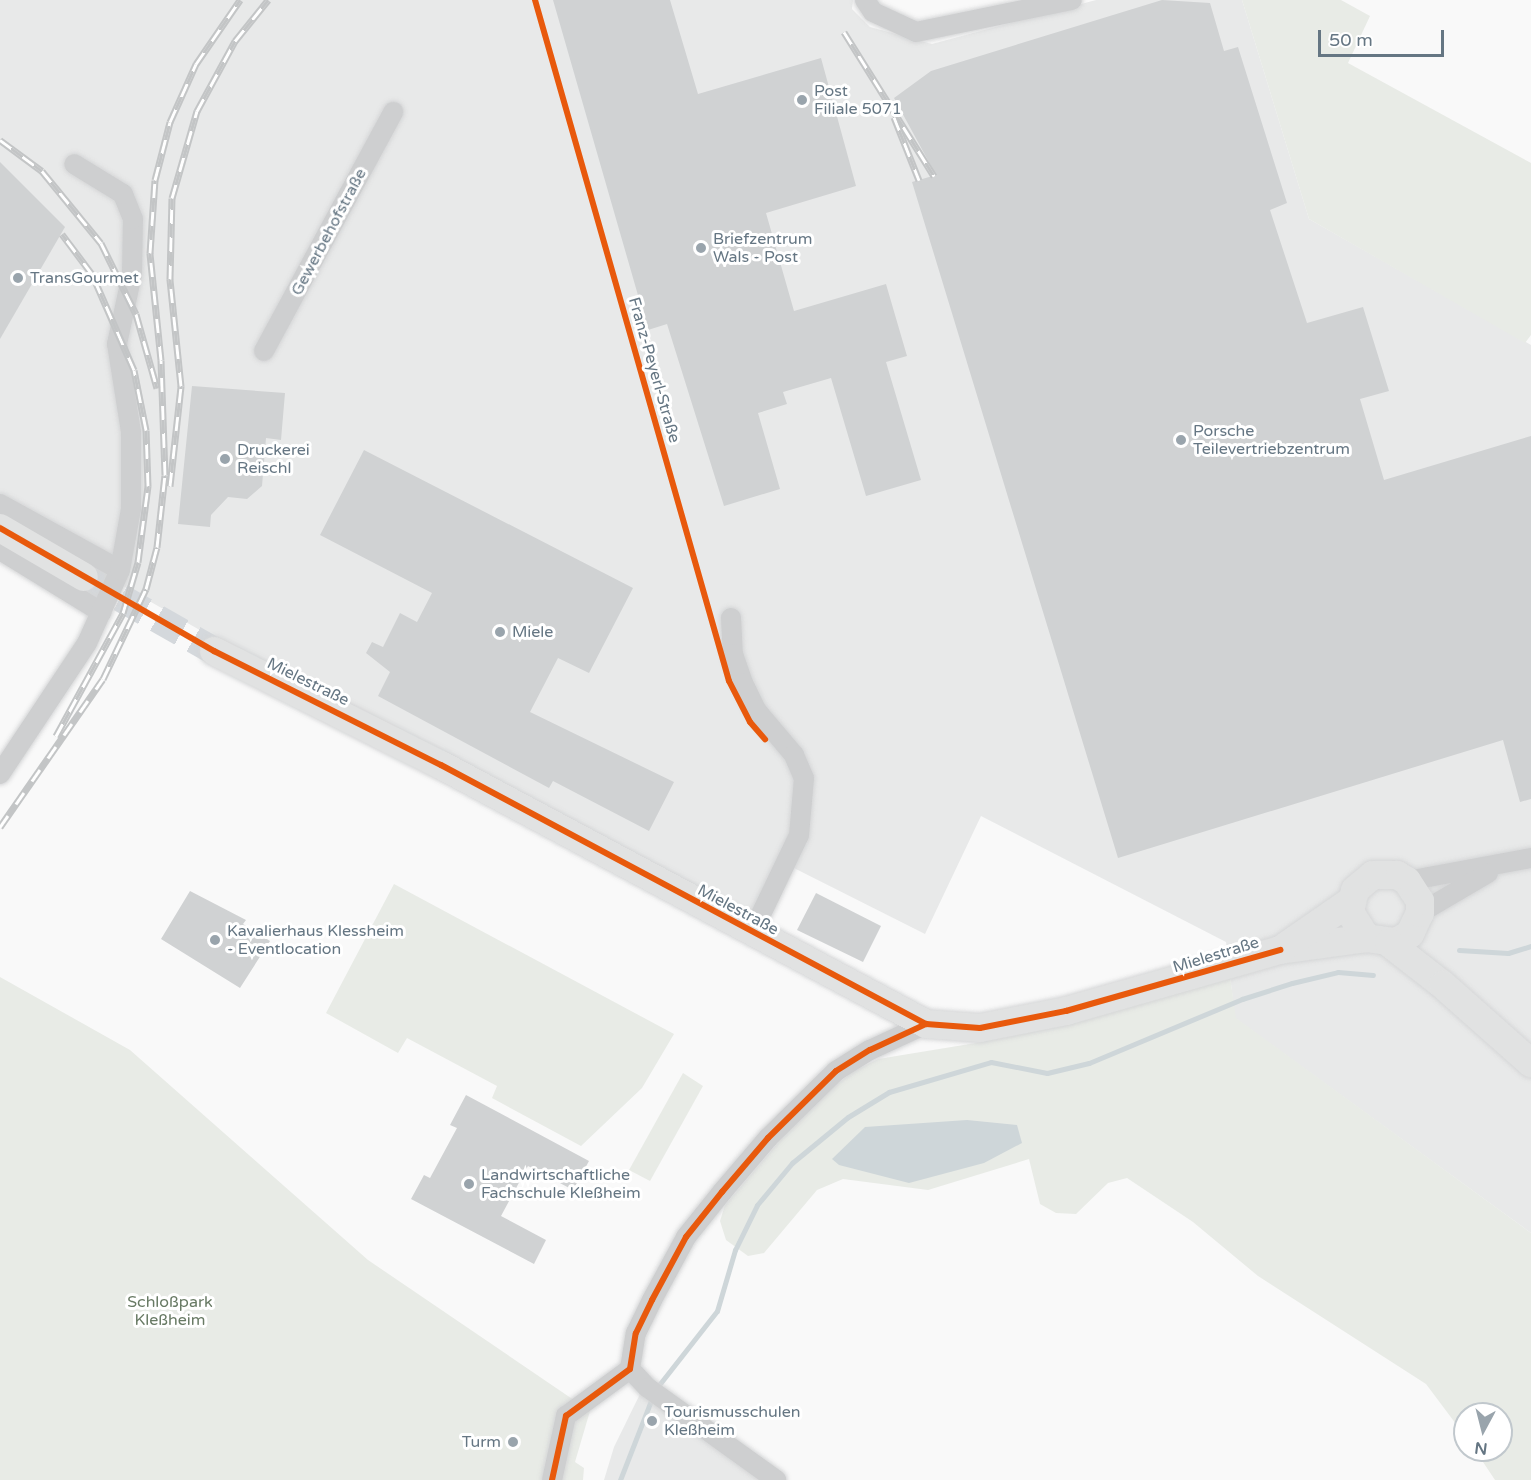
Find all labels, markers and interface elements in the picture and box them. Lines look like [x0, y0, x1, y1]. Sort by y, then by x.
scale bar [1321, 18, 1447, 56]
text: 50 m [1329, 29, 1373, 51]
place label: Post Filiale 5071 [814, 81, 902, 119]
marker: Post Filiale 5071 [795, 93, 809, 107]
street label: Gewerbehofstraße [287, 165, 371, 299]
place label: Briefzentrum Wals - Post [713, 229, 813, 267]
marker: Briefzentrum Wals - Post [694, 241, 708, 255]
place label: TransGourmet [30, 268, 139, 288]
marker: TransGourmet [11, 271, 25, 285]
street label: Franz-Peyerl-Straße [624, 295, 684, 445]
place label: Porsche Teilevertriebzentrum [1193, 421, 1350, 459]
marker: Porsche Teilevertriebzentrum [1174, 433, 1188, 447]
place label: Druckerei Reischl [237, 440, 310, 478]
marker: Druckerei Reischl [218, 452, 232, 466]
place label: Miele [512, 622, 553, 642]
marker: Miele [493, 625, 507, 639]
street label: Mielestraße [264, 654, 352, 710]
street label: Mielestraße [694, 881, 782, 939]
place label: Kavalierhaus Klessheim - Eventlocation [227, 921, 404, 959]
marker: Kavalierhaus Klessheim - Eventlocation [208, 933, 222, 947]
street label: Mielestraße [1171, 933, 1261, 977]
place label: Landwirtschaftliche Fachschule Kleßheim [481, 1165, 641, 1203]
marker: Landwirtschaftliche Fachschule Kleßheim [462, 1177, 476, 1191]
park label: Schloßpark Kleßheim [127, 1292, 213, 1330]
place label: Tourismusschulen Kleßheim [664, 1402, 800, 1440]
north arrow [1453, 1402, 1513, 1462]
marker: Tourismusschulen Kleßheim [645, 1414, 659, 1428]
place label: Turm [462, 1432, 501, 1452]
marker: Turm [506, 1435, 520, 1449]
text: N [1473, 1437, 1489, 1459]

